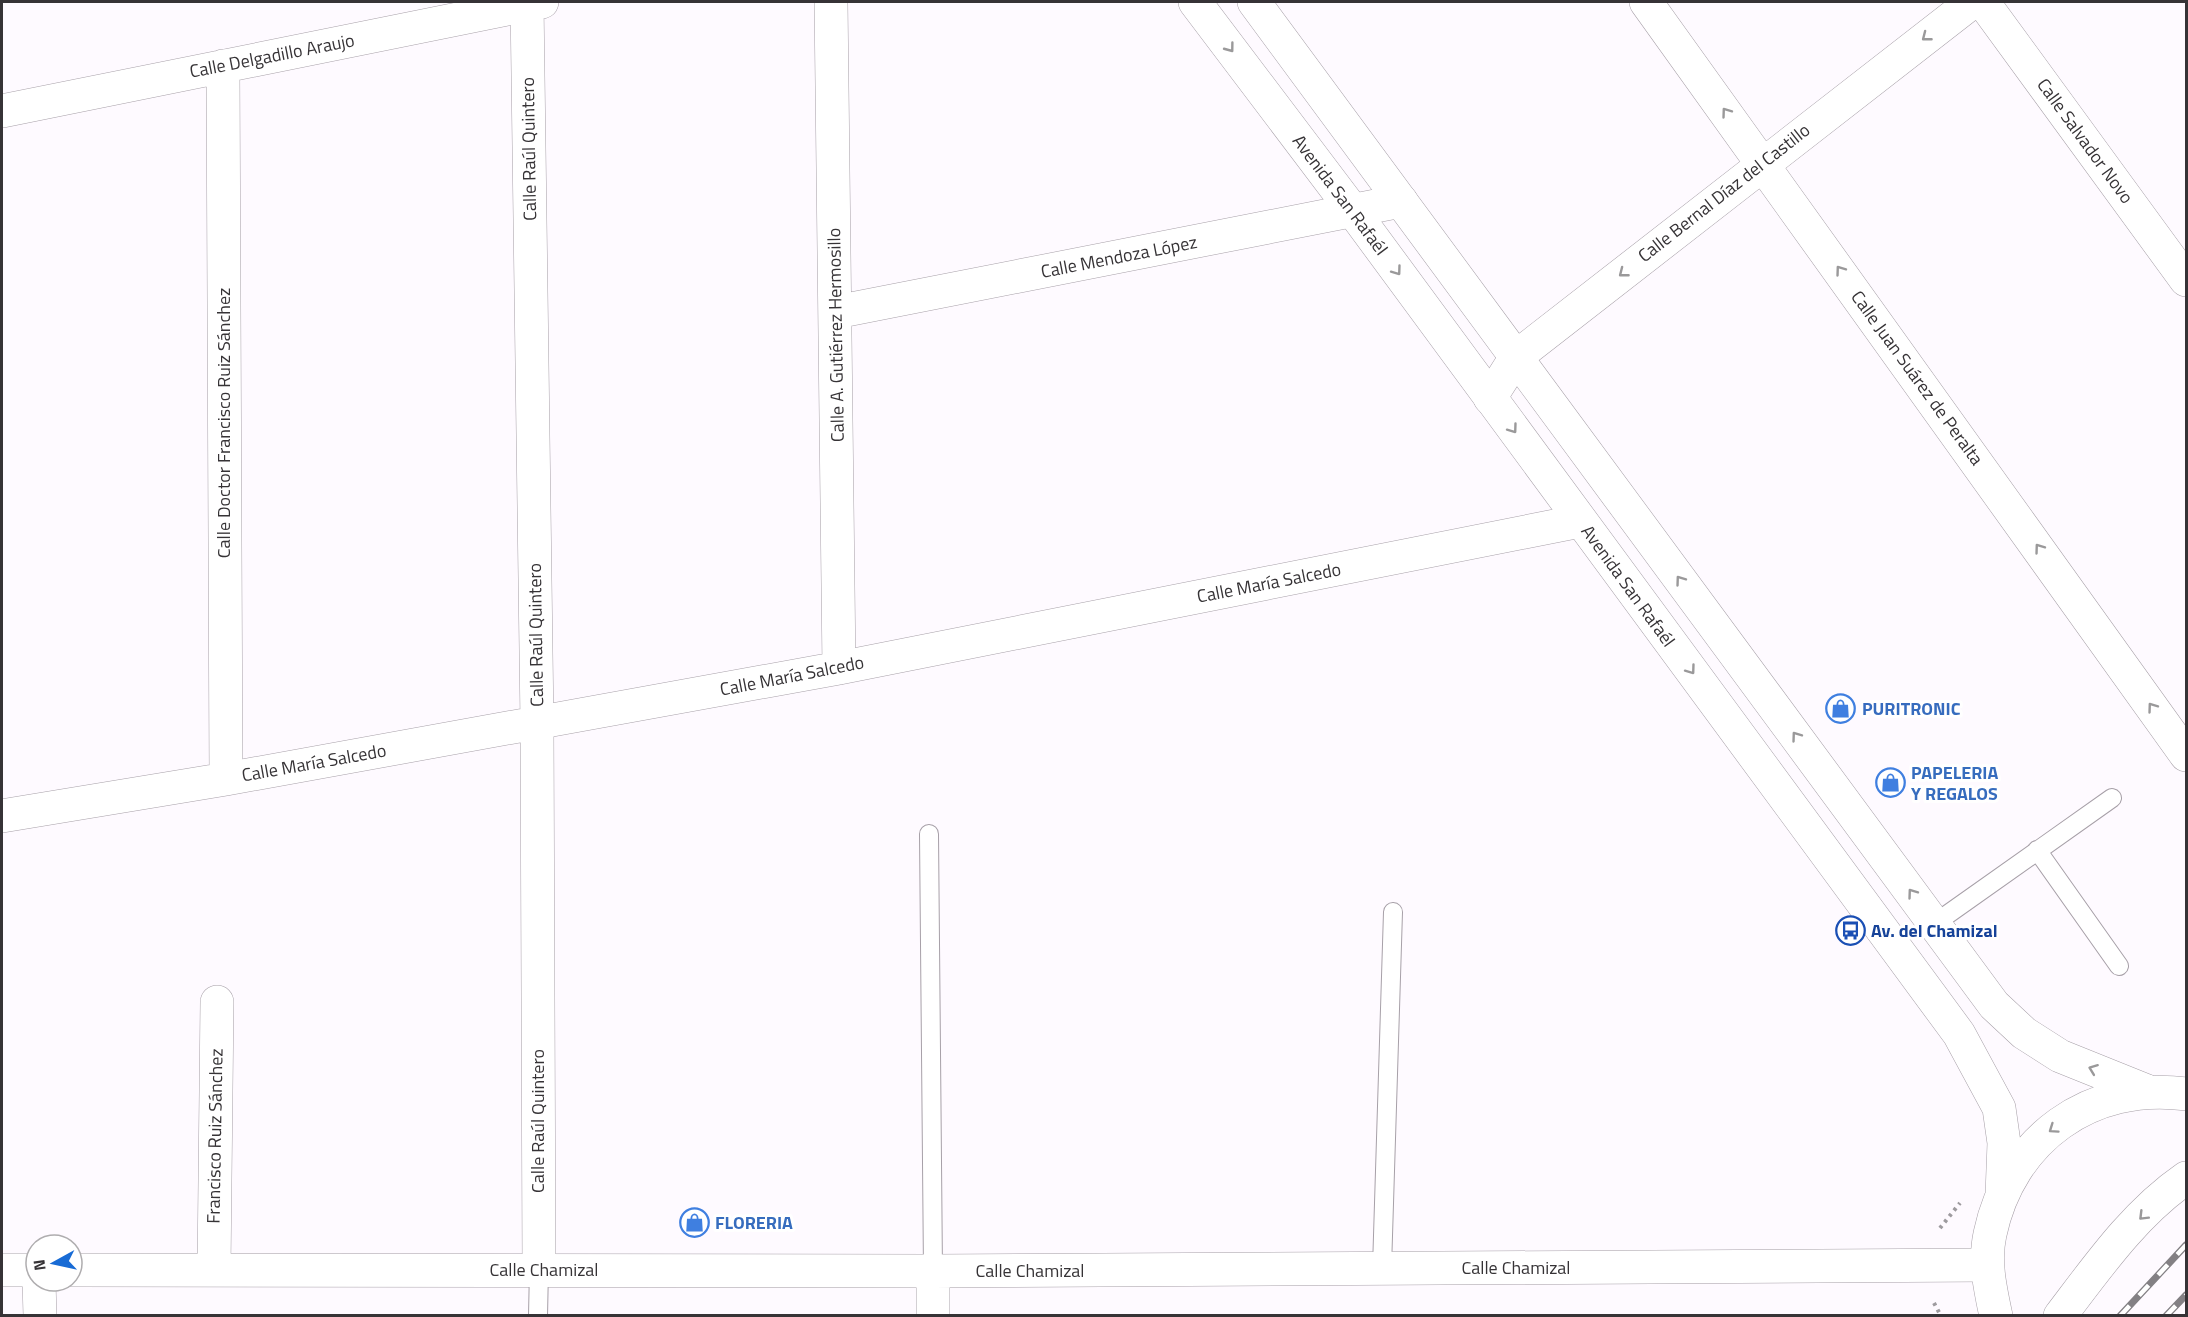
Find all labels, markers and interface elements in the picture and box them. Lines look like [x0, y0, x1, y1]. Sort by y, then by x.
street label: Calle Delgadillo Araujo [187, 26, 357, 85]
one-way arrow [1922, 30, 1933, 41]
one-way arrow [1223, 42, 1234, 53]
street label: Calle Salvador Novo [2031, 72, 2140, 209]
street label: Calle Raúl Quintero [514, 77, 543, 221]
one-way arrow [1722, 107, 1733, 118]
street label: Calle Bernal Díaz del Castillo [1632, 117, 1816, 269]
street label: Avenida San Rafaél [1286, 129, 1395, 261]
street label: Calle A. Gutiérrez Hermosillo [820, 228, 851, 442]
street label: Calle Mendoza López [1038, 228, 1199, 285]
one-way arrow [1390, 265, 1401, 276]
one-way arrow [1618, 265, 1629, 276]
one-way arrow [1836, 266, 1847, 277]
street label: Calle Juan Suárez de Peralta [1845, 285, 1990, 471]
street label: Calle Doctor Francisco Ruiz Sánchez [210, 288, 237, 558]
one-way arrow [1505, 422, 1516, 433]
street label: Avenida San Rafaél [1575, 519, 1682, 652]
one-way arrow [2035, 544, 2046, 555]
street label: Calle María Salcedo [1195, 555, 1343, 610]
street label: Calle Raúl Quintero [521, 563, 550, 707]
one-way arrow [1677, 575, 1688, 586]
street label: Calle María Salcedo [718, 648, 866, 703]
one-way arrow [1683, 664, 1694, 675]
shop icon: PURITRONIC [1825, 693, 1857, 725]
place label: PURITRONIC [1862, 695, 1961, 722]
one-way arrow [2149, 703, 2160, 714]
one-way arrow [1792, 732, 1803, 743]
street label: Calle María Salcedo [240, 737, 388, 789]
place label: PAPELERIA Y REGALOS [1911, 759, 1998, 807]
shop icon: PAPELERIA Y REGALOS [1874, 767, 1906, 799]
one-way arrow [1908, 889, 1919, 900]
bus stop icon: Av. del Chamizal [1834, 915, 1866, 947]
place label: Av. del Chamizal [1871, 917, 1998, 944]
street label: Francisco Ruiz Sánchez [199, 1048, 230, 1224]
street label: Calle Raúl Quintero [524, 1049, 551, 1193]
one-way arrow [2088, 1063, 2099, 1076]
one-way arrow [2049, 1122, 2060, 1133]
shop icon: FLORERIA [678, 1207, 710, 1239]
place label: FLORERIA [715, 1209, 793, 1236]
one-way arrow [2139, 1209, 2149, 1220]
north arrow [24, 1233, 84, 1293]
street label: Calle Chamizal [1461, 1254, 1571, 1281]
street label: Calle Chamizal [489, 1256, 599, 1283]
street label: Calle Chamizal [975, 1257, 1085, 1284]
text: N [26, 1258, 52, 1272]

